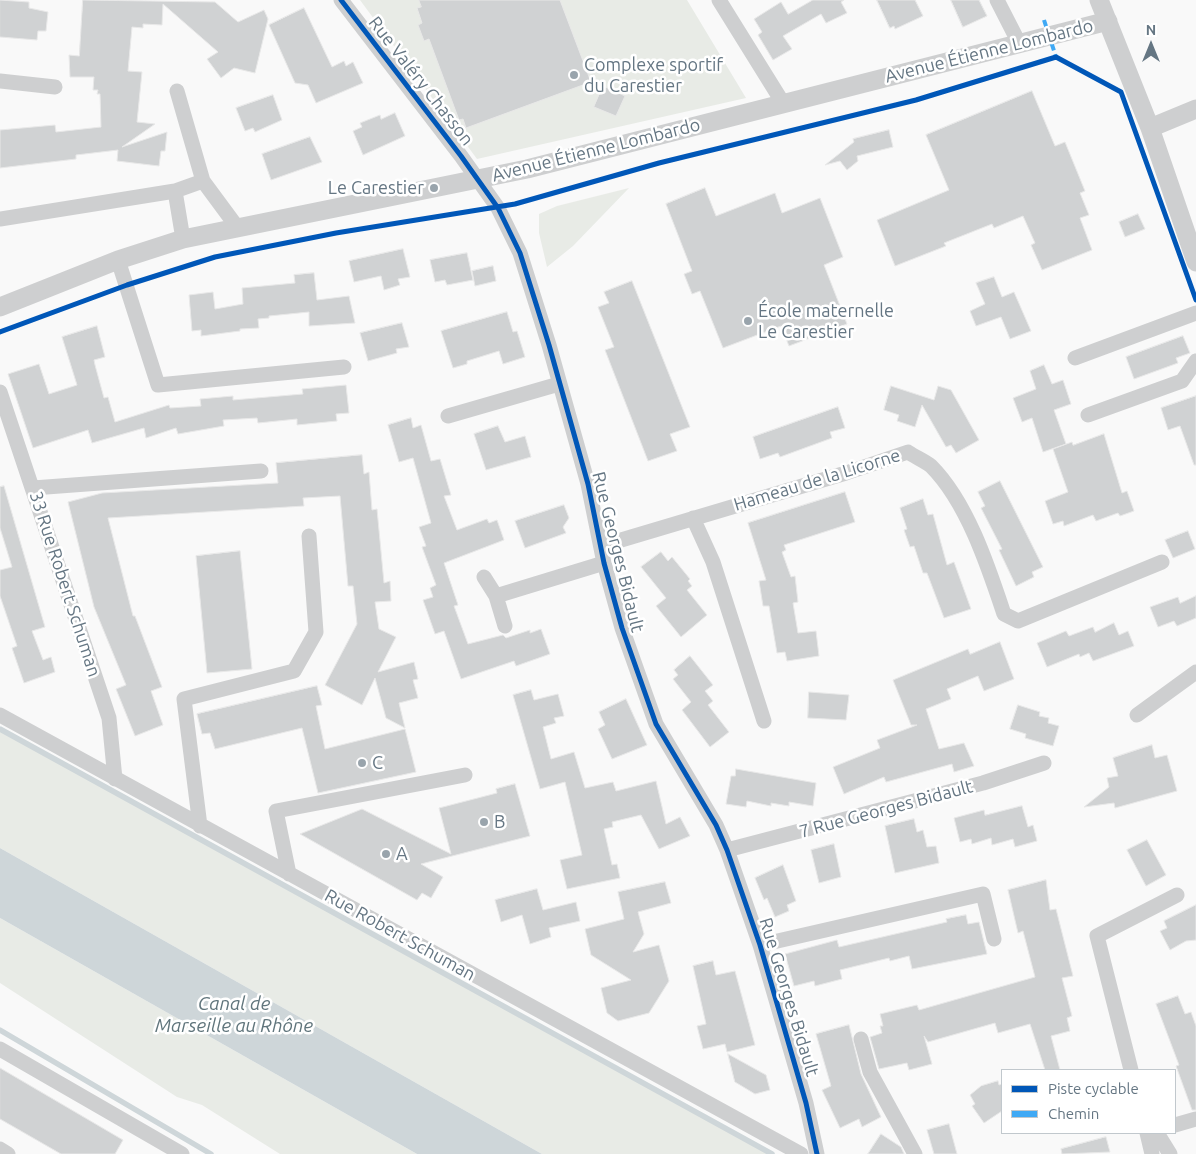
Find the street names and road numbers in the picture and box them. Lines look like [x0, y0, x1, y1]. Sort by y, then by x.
street label: Rue Valéry Chasson [364, 12, 478, 150]
street label: Avenue Étienne Lombardo [883, 15, 1095, 87]
street label: Avenue Étienne Lombardo [490, 114, 702, 186]
street label: Hameau de la Licorne [731, 444, 903, 516]
street label: Rue Georges Bidault [588, 470, 648, 634]
street label: 33 Rue Robert Schuman [25, 489, 105, 679]
street label: 7 Rue Georges Bidault [797, 775, 975, 843]
street label: Rue Robert Schuman [321, 885, 479, 985]
street label: Rue Georges Bidault [755, 915, 823, 1079]

